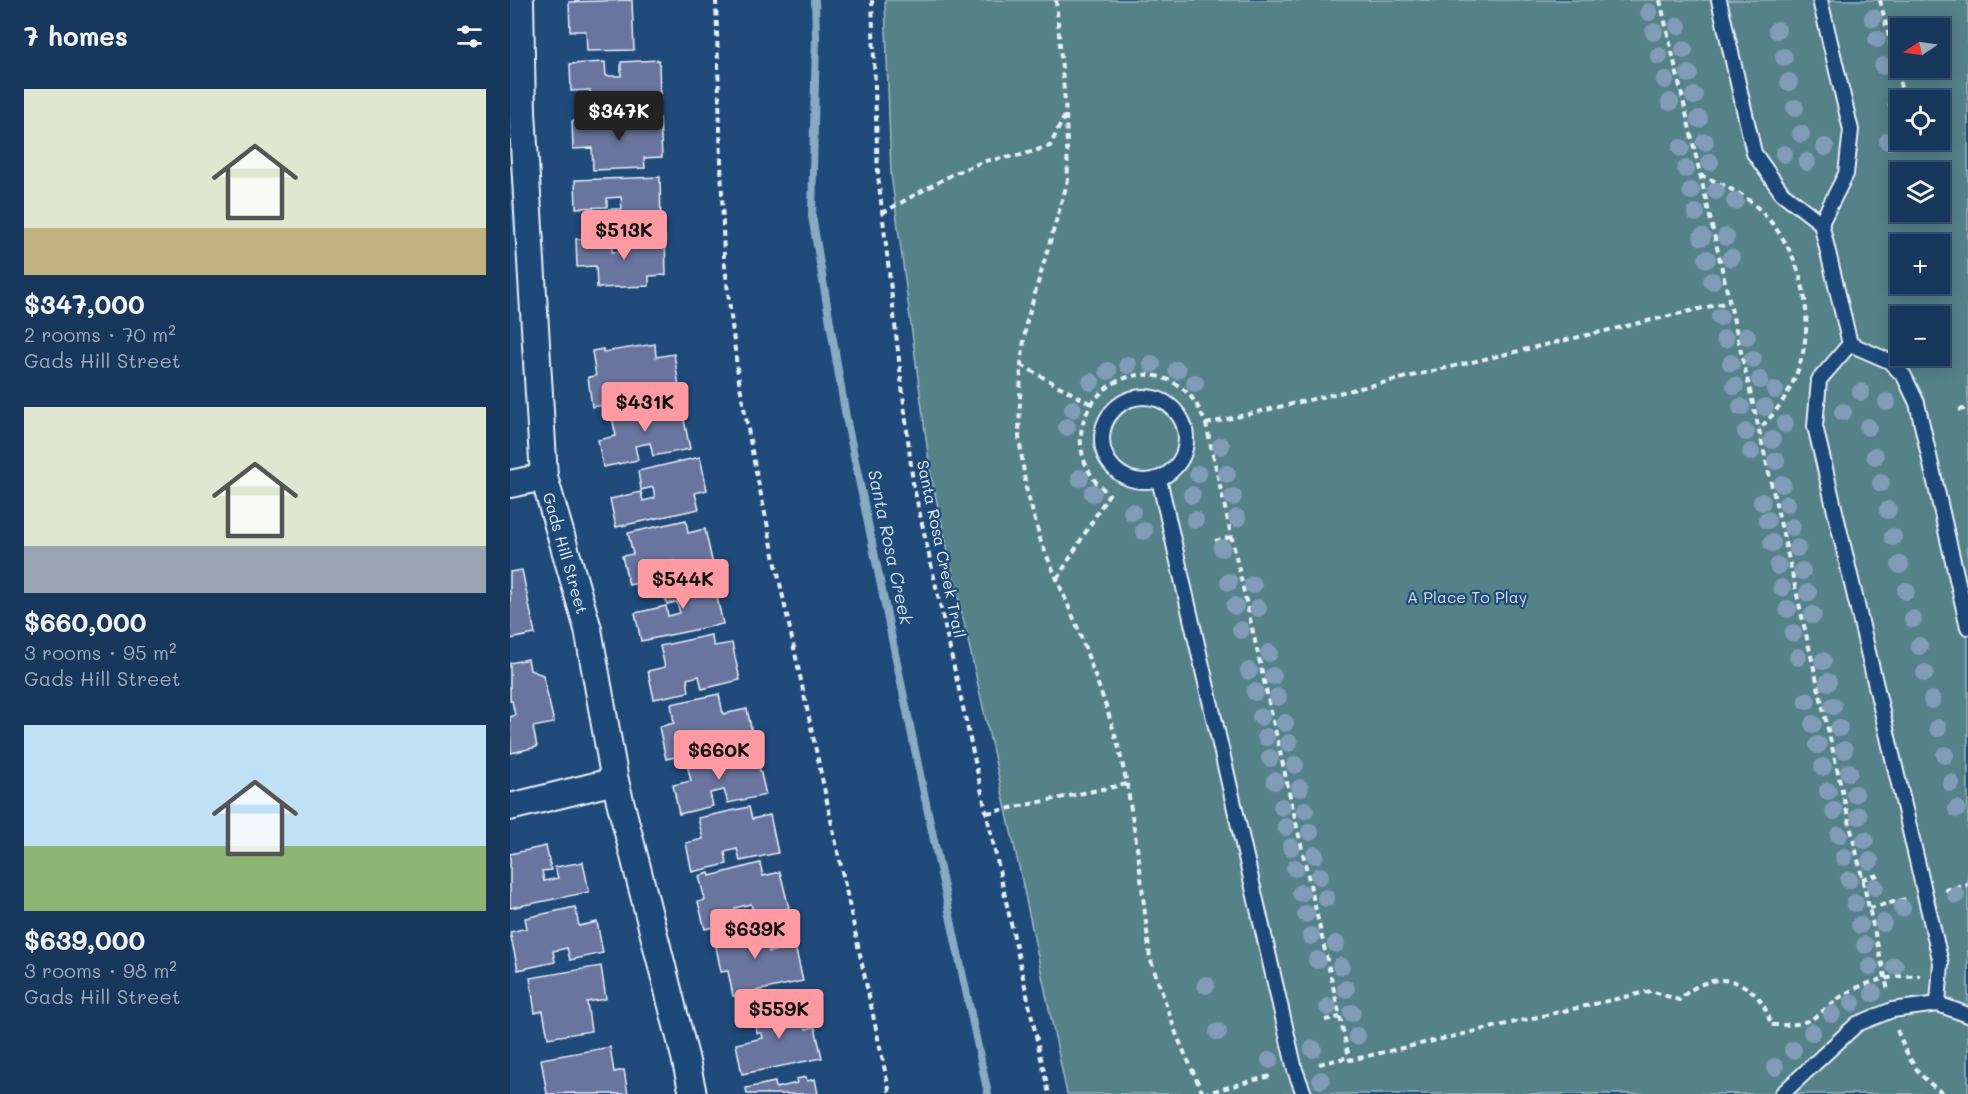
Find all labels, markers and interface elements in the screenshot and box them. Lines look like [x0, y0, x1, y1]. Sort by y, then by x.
north arrow [1890, 18, 1950, 78]
map controls [1890, 18, 1950, 366]
text: 7 homes [24, 19, 128, 53]
icon: filters [453, 20, 486, 53]
button: locate [1890, 90, 1950, 150]
pin: $347K [577, 91, 661, 142]
text: $347K [588, 97, 650, 123]
icon: home [201, 128, 309, 236]
button: layers [1890, 162, 1950, 222]
pin: $513K [582, 210, 666, 261]
text: $513K [595, 216, 653, 242]
button: + [1890, 234, 1950, 294]
text: $347,000 [24, 287, 145, 321]
button: − [1890, 306, 1950, 366]
text: 2 rooms · 70 m² [24, 321, 176, 347]
text: Gads Hill Street [24, 347, 181, 373]
pin: $431K [603, 382, 687, 433]
text: $431K [615, 388, 675, 414]
icon: home [201, 446, 309, 554]
street label: Santa Rosa Creek Trail [913, 458, 971, 640]
water label: Santa Rosa Creek [863, 467, 919, 627]
street label: Gads Hill Street [539, 490, 593, 616]
pin: $544K [641, 559, 725, 610]
text: $544K [652, 565, 714, 591]
park label: A Place To Play [1407, 586, 1527, 607]
text: $660,000 [24, 605, 146, 639]
text: 3 rooms · 95 m² [24, 639, 176, 665]
text: Gads Hill Street [24, 665, 181, 691]
pin: $660K [677, 730, 761, 781]
text: $660K [688, 736, 750, 762]
icon: home [201, 764, 309, 872]
pin: $639K [713, 909, 797, 960]
text: $639K [724, 915, 786, 941]
text: $639,000 [24, 923, 145, 957]
text: 3 rooms · 98 m² [24, 957, 177, 983]
text: Gads Hill Street [24, 983, 181, 1009]
pin: $559K [737, 989, 821, 1040]
text: $559K [749, 995, 809, 1021]

